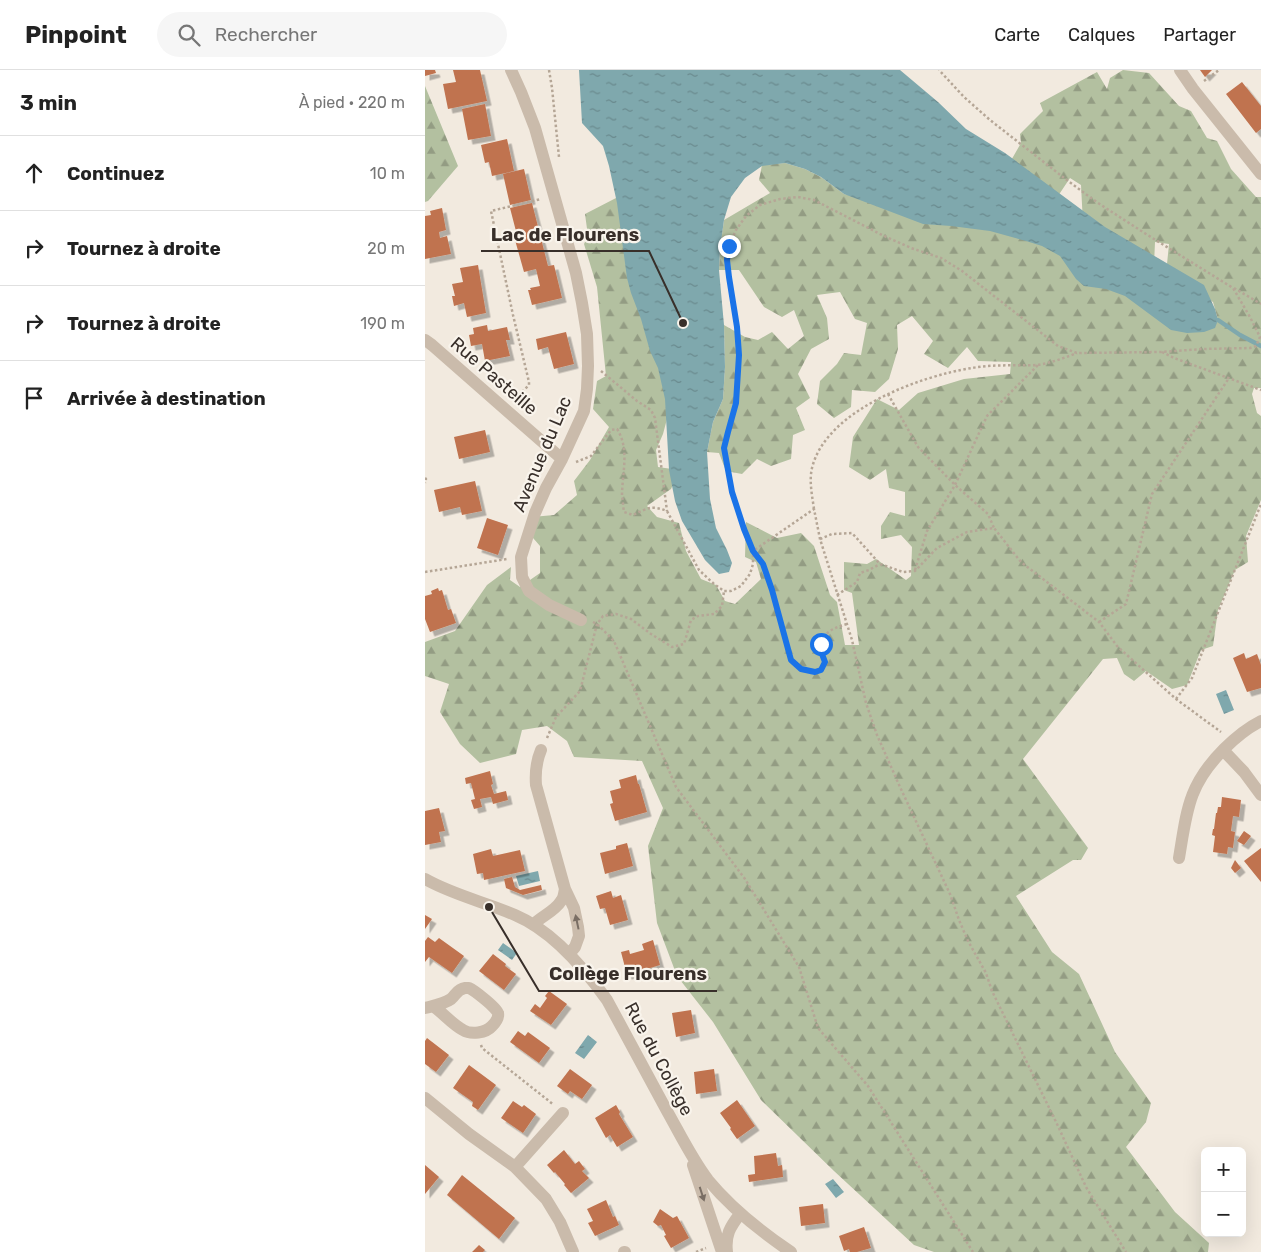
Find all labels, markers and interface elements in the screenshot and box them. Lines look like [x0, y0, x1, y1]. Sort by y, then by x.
search box [157, 12, 507, 57]
text: Pinpoint [25, 21, 127, 49]
icon: search [175, 21, 203, 49]
text: Rechercher [215, 23, 317, 46]
text: Carte [994, 24, 1040, 46]
text: Calques [1068, 24, 1135, 46]
text: Partager [1163, 24, 1236, 46]
text: 3 min [20, 90, 77, 115]
text: À pied · 220 m [299, 93, 405, 112]
icon: ahead [20, 159, 48, 187]
text: Continuez [67, 162, 165, 185]
text: 10 m [370, 164, 405, 183]
callout: Lac de Flourens [481, 217, 649, 251]
text: Lac de Flourens [491, 223, 639, 246]
icon: right [20, 234, 48, 262]
route end [718, 235, 741, 258]
text: Tournez à droite [67, 237, 221, 260]
text: 20 m [367, 239, 405, 258]
icon: right [20, 309, 48, 337]
text: Tournez à droite [67, 312, 221, 335]
text: 190 m [360, 314, 405, 333]
street label: Rue Pasteille [446, 332, 542, 420]
icon: arrive [20, 384, 48, 412]
text: Arrivée à destination [67, 387, 266, 410]
street label: Avenue du Lac [508, 393, 576, 515]
route start [810, 633, 833, 656]
one-way arrow [572, 914, 580, 930]
callout: Collège Flourens [539, 957, 717, 991]
text: Collège Flourens [549, 962, 707, 985]
street label: Rue du Collège [620, 999, 698, 1119]
map controls [1201, 1147, 1246, 1237]
button: + [1201, 1147, 1246, 1192]
one-way arrow [699, 1187, 707, 1202]
button: − [1201, 1192, 1246, 1237]

